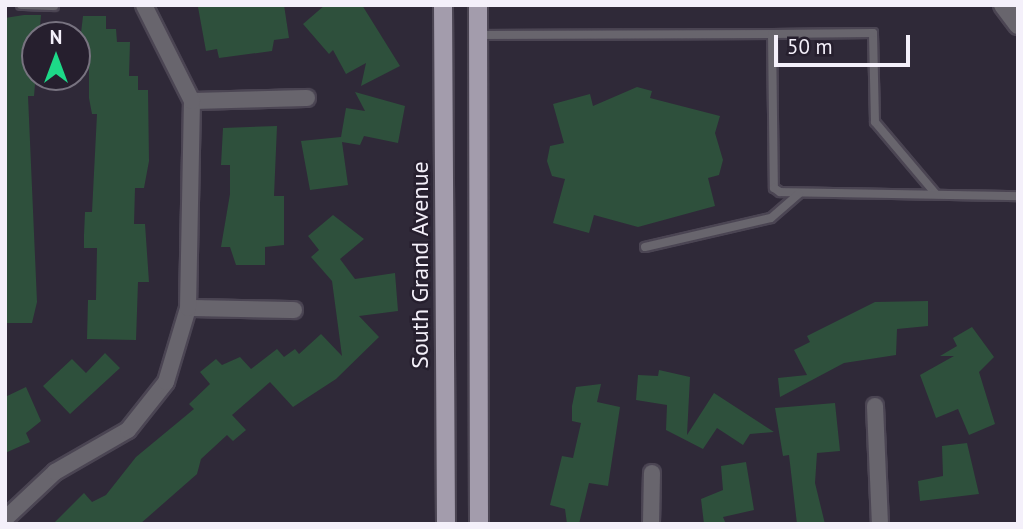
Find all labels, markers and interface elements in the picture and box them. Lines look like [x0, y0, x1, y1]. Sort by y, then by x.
north arrow [21, 21, 91, 91]
scale bar [778, 21, 914, 65]
text: N [50, 25, 62, 49]
text: 50 m [787, 33, 833, 60]
street label: South Grand Avenue [406, 161, 434, 369]

